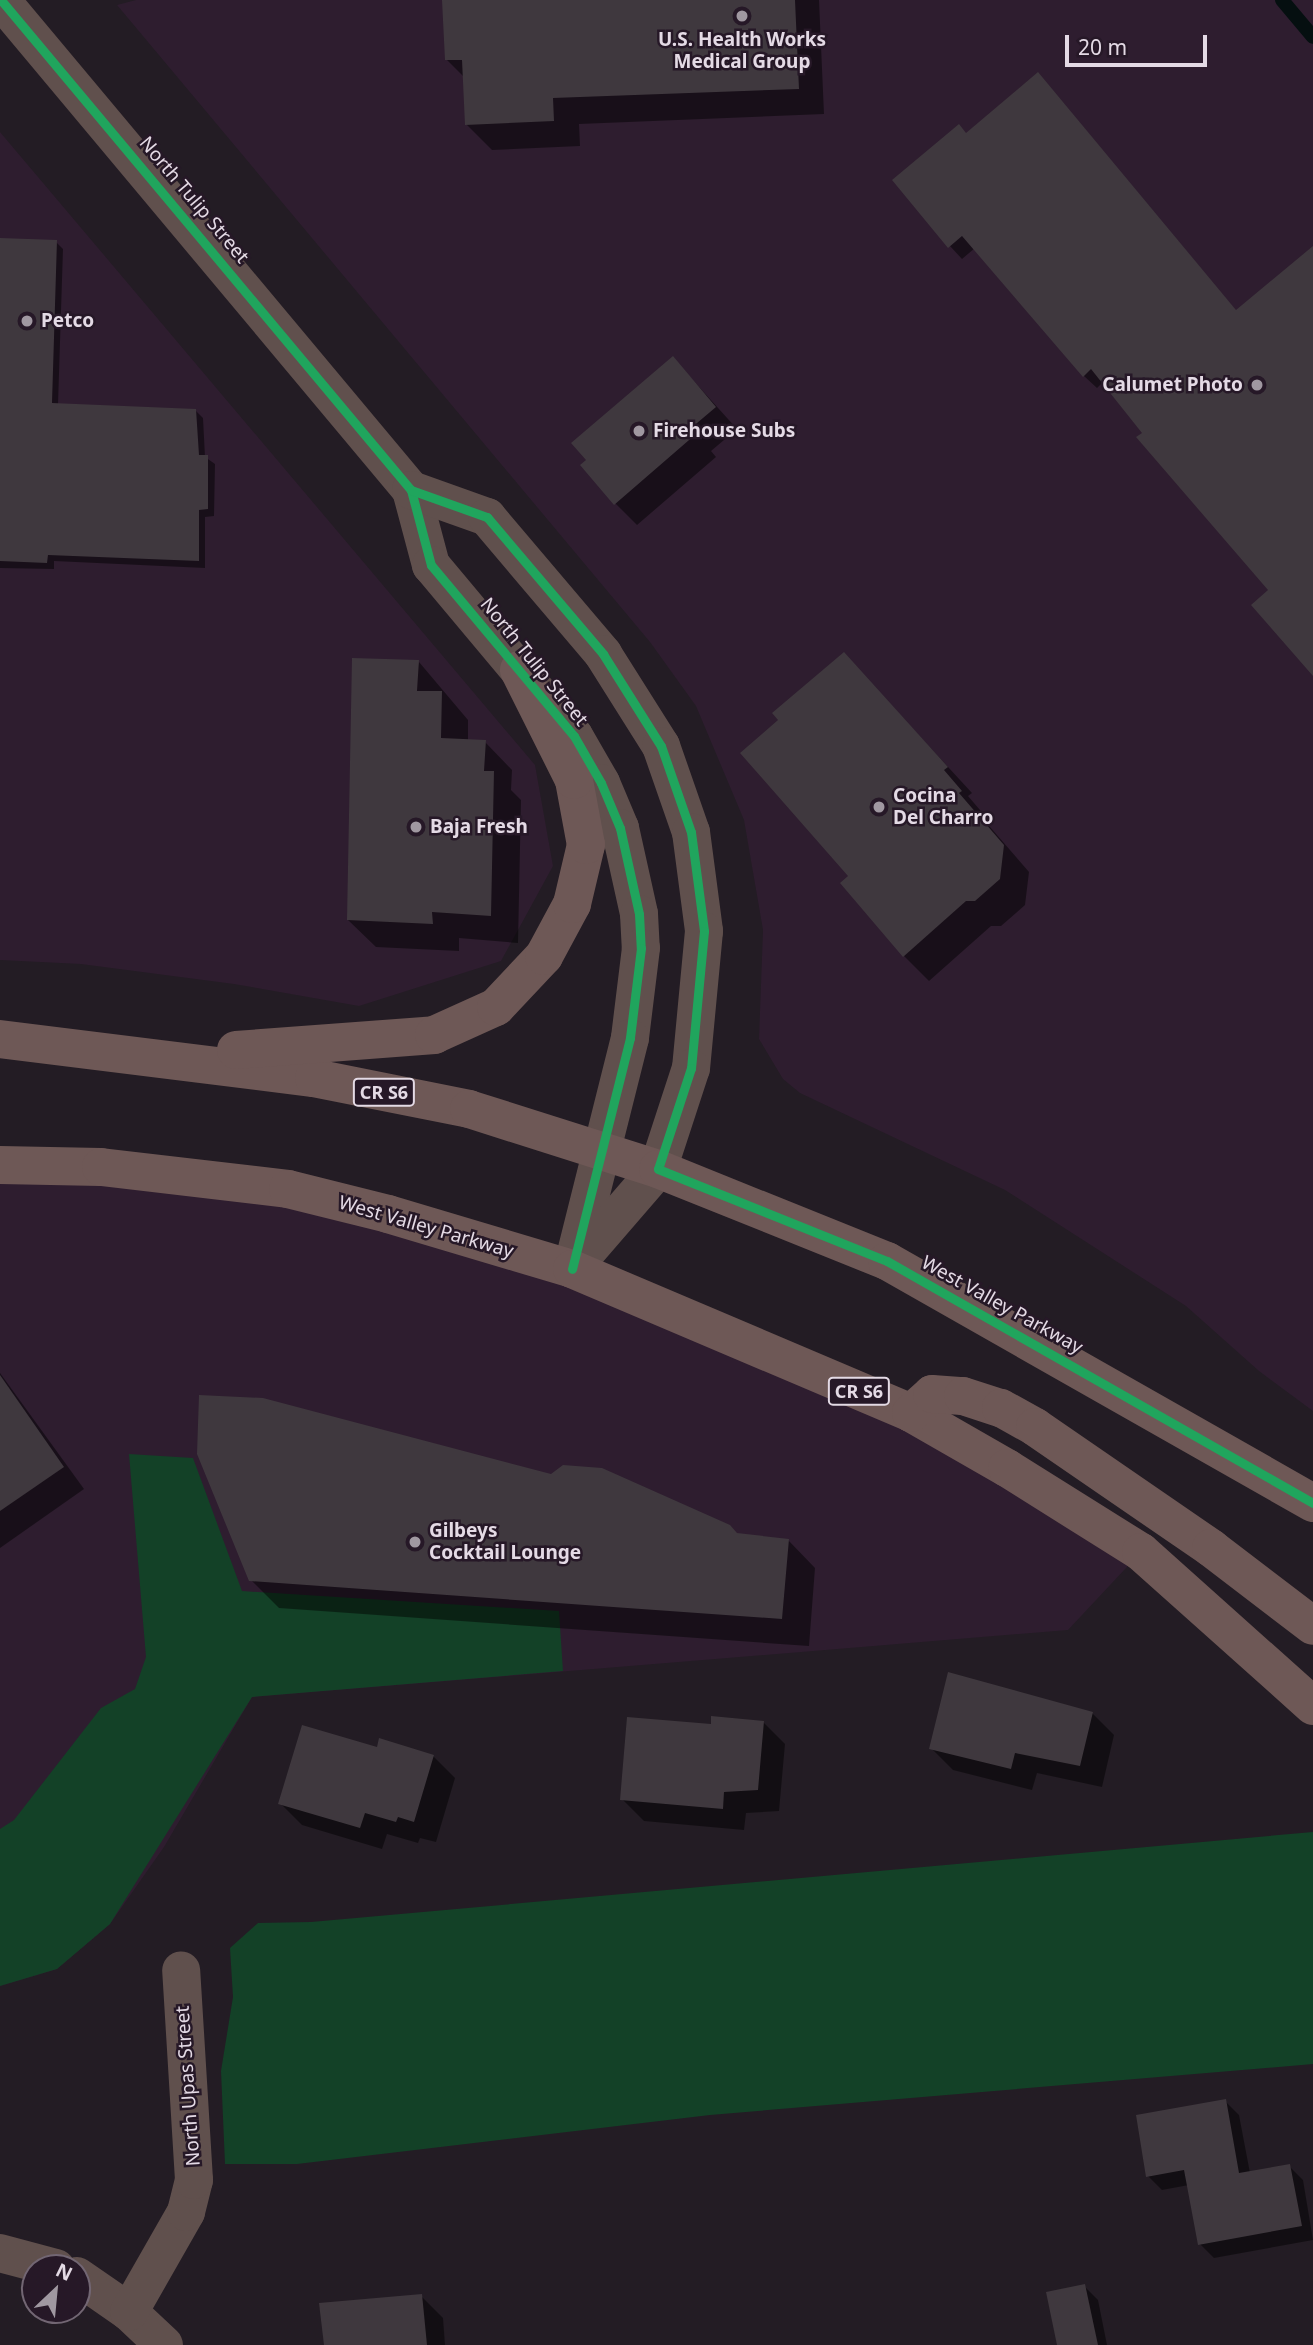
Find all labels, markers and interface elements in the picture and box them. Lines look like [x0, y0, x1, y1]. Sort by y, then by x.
marker: U.S. Health Works Medical Group [732, 6, 752, 26]
scale bar [1068, 21, 1210, 65]
place label: U.S. Health Works Medical Group [658, 29, 826, 73]
text: 20 m [1078, 33, 1127, 61]
street label: North Tulip Street [134, 132, 254, 268]
place label: Petco [41, 310, 94, 332]
marker: Petco [19, 313, 35, 329]
place label: Calumet Photo [1102, 374, 1243, 396]
marker: Calumet Photo [1249, 377, 1265, 393]
place label: Firehouse Subs [653, 420, 795, 442]
marker: Firehouse Subs [631, 423, 647, 439]
street label: North Tulip Street [475, 593, 593, 731]
place label: Cocina Del Charro [893, 785, 993, 829]
marker: Cocina Del Charro [871, 799, 887, 815]
place label: Baja Fresh [430, 816, 528, 838]
marker: Baja Fresh [408, 819, 424, 835]
road number: CR S6 [352, 1078, 416, 1106]
street label: West Valley Parkway [336, 1191, 516, 1263]
street label: West Valley Parkway [917, 1251, 1087, 1359]
road number: CR S6 [828, 1376, 890, 1406]
place label: Gilbeys Cocktail Lounge [429, 1520, 581, 1564]
marker: Gilbeys Cocktail Lounge [407, 1534, 423, 1550]
street label: North Upas Street [171, 2005, 205, 2167]
north arrow [21, 2254, 91, 2324]
text: N [52, 2257, 77, 2287]

